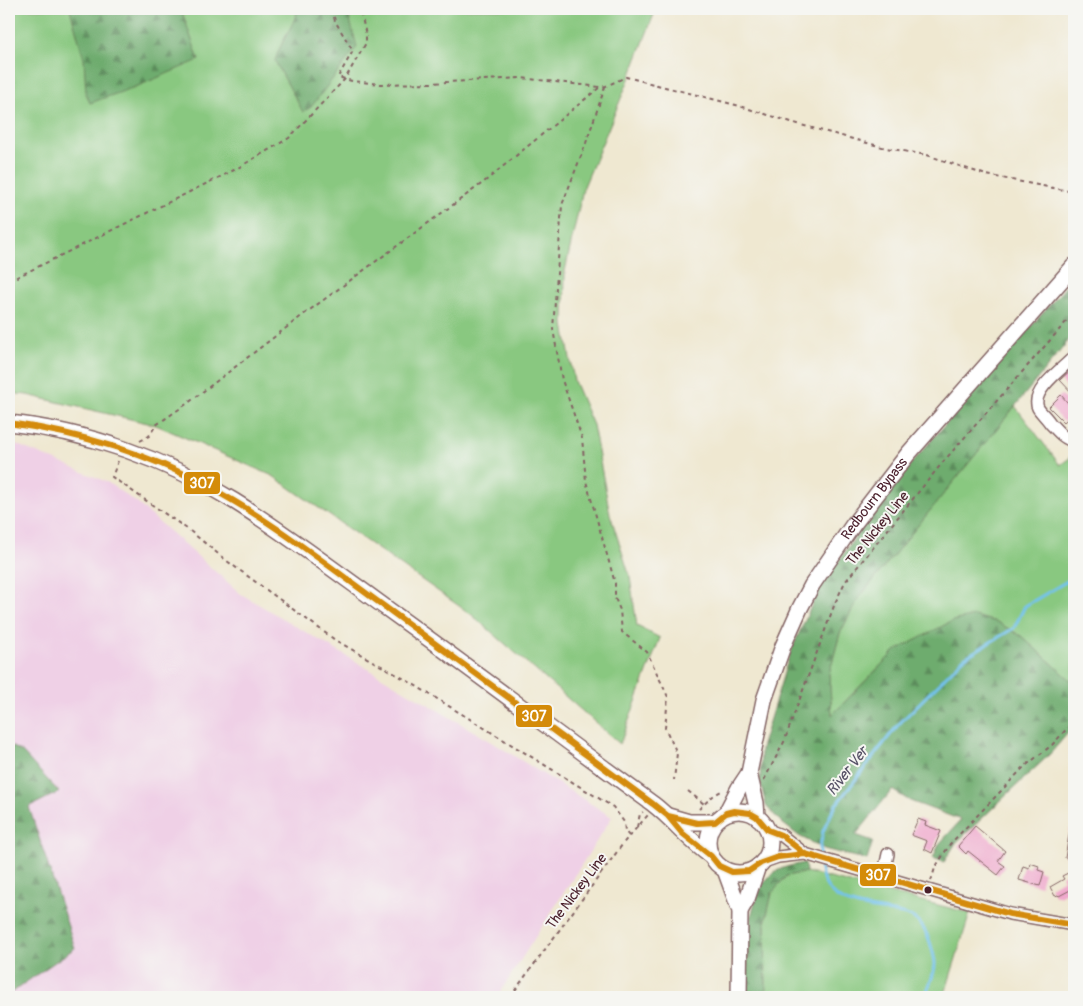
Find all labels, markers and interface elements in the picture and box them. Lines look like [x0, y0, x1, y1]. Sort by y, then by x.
street label: Redbourn Bypass [838, 454, 912, 543]
line badge: 307 [183, 471, 221, 495]
text: 307 [190, 475, 215, 492]
street label: The Nickey Line [842, 488, 912, 569]
line badge: 307 [515, 704, 553, 728]
text: 307 [522, 708, 547, 725]
water label: River Ver [823, 742, 873, 799]
street label: The Nickey Line [542, 850, 610, 932]
line badge: 307 [859, 863, 897, 887]
text: 307 [866, 867, 891, 884]
unlabelled marker [923, 885, 933, 895]

